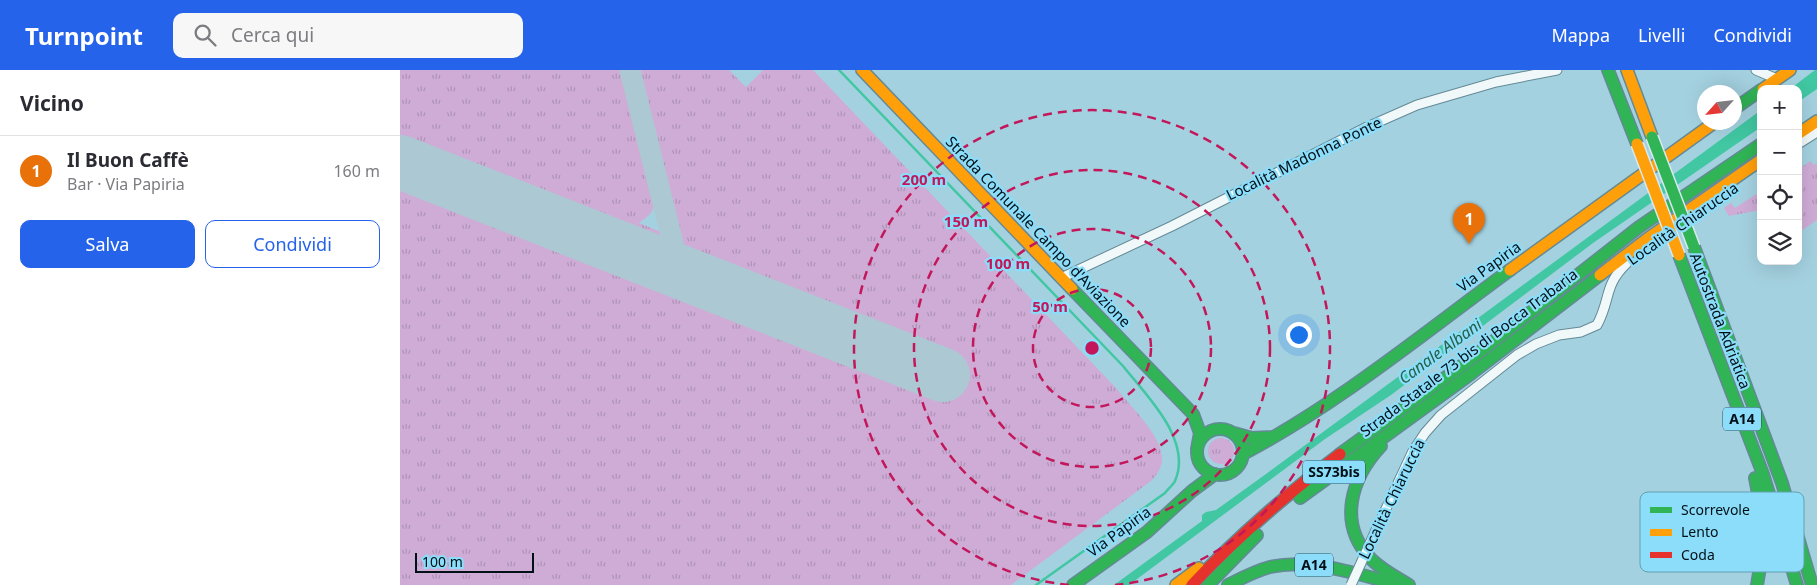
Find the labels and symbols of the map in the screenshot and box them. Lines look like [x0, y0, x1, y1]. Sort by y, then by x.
north arrow [1697, 85, 1742, 130]
street label: Località Madonna Ponte [1223, 112, 1385, 204]
street label: Strada Comunale Campo d'Aviazione [942, 132, 1136, 331]
text: 200 m [902, 169, 946, 189]
street label: Località Chiaruccia [1623, 177, 1742, 269]
pin: 1 [1453, 203, 1485, 244]
text: 150 m [944, 211, 988, 231]
street label: Via Papiria [1452, 236, 1524, 296]
street label: Autostrada Adriatica [1686, 250, 1756, 391]
text: 100 m [986, 253, 1030, 273]
street label: Strada Statale 73 bis di Bocca Trabaria [1356, 264, 1581, 441]
text: 50 m [1032, 296, 1068, 316]
water label: Canale Albani [1394, 313, 1487, 389]
your location [1286, 322, 1312, 348]
centre of rings [1083, 339, 1101, 357]
road number: A14 [1723, 408, 1761, 430]
street label: Località Chiaruccia [1353, 435, 1429, 562]
road number: SS73bis [1303, 461, 1365, 484]
legend [1640, 492, 1804, 572]
text: Scorrevole [1681, 500, 1750, 519]
street label: Via Papiria [1082, 501, 1154, 561]
text: Lento [1681, 522, 1718, 541]
text: Coda [1681, 545, 1715, 564]
scale bar [415, 550, 534, 573]
road number: A14 [1295, 554, 1333, 576]

